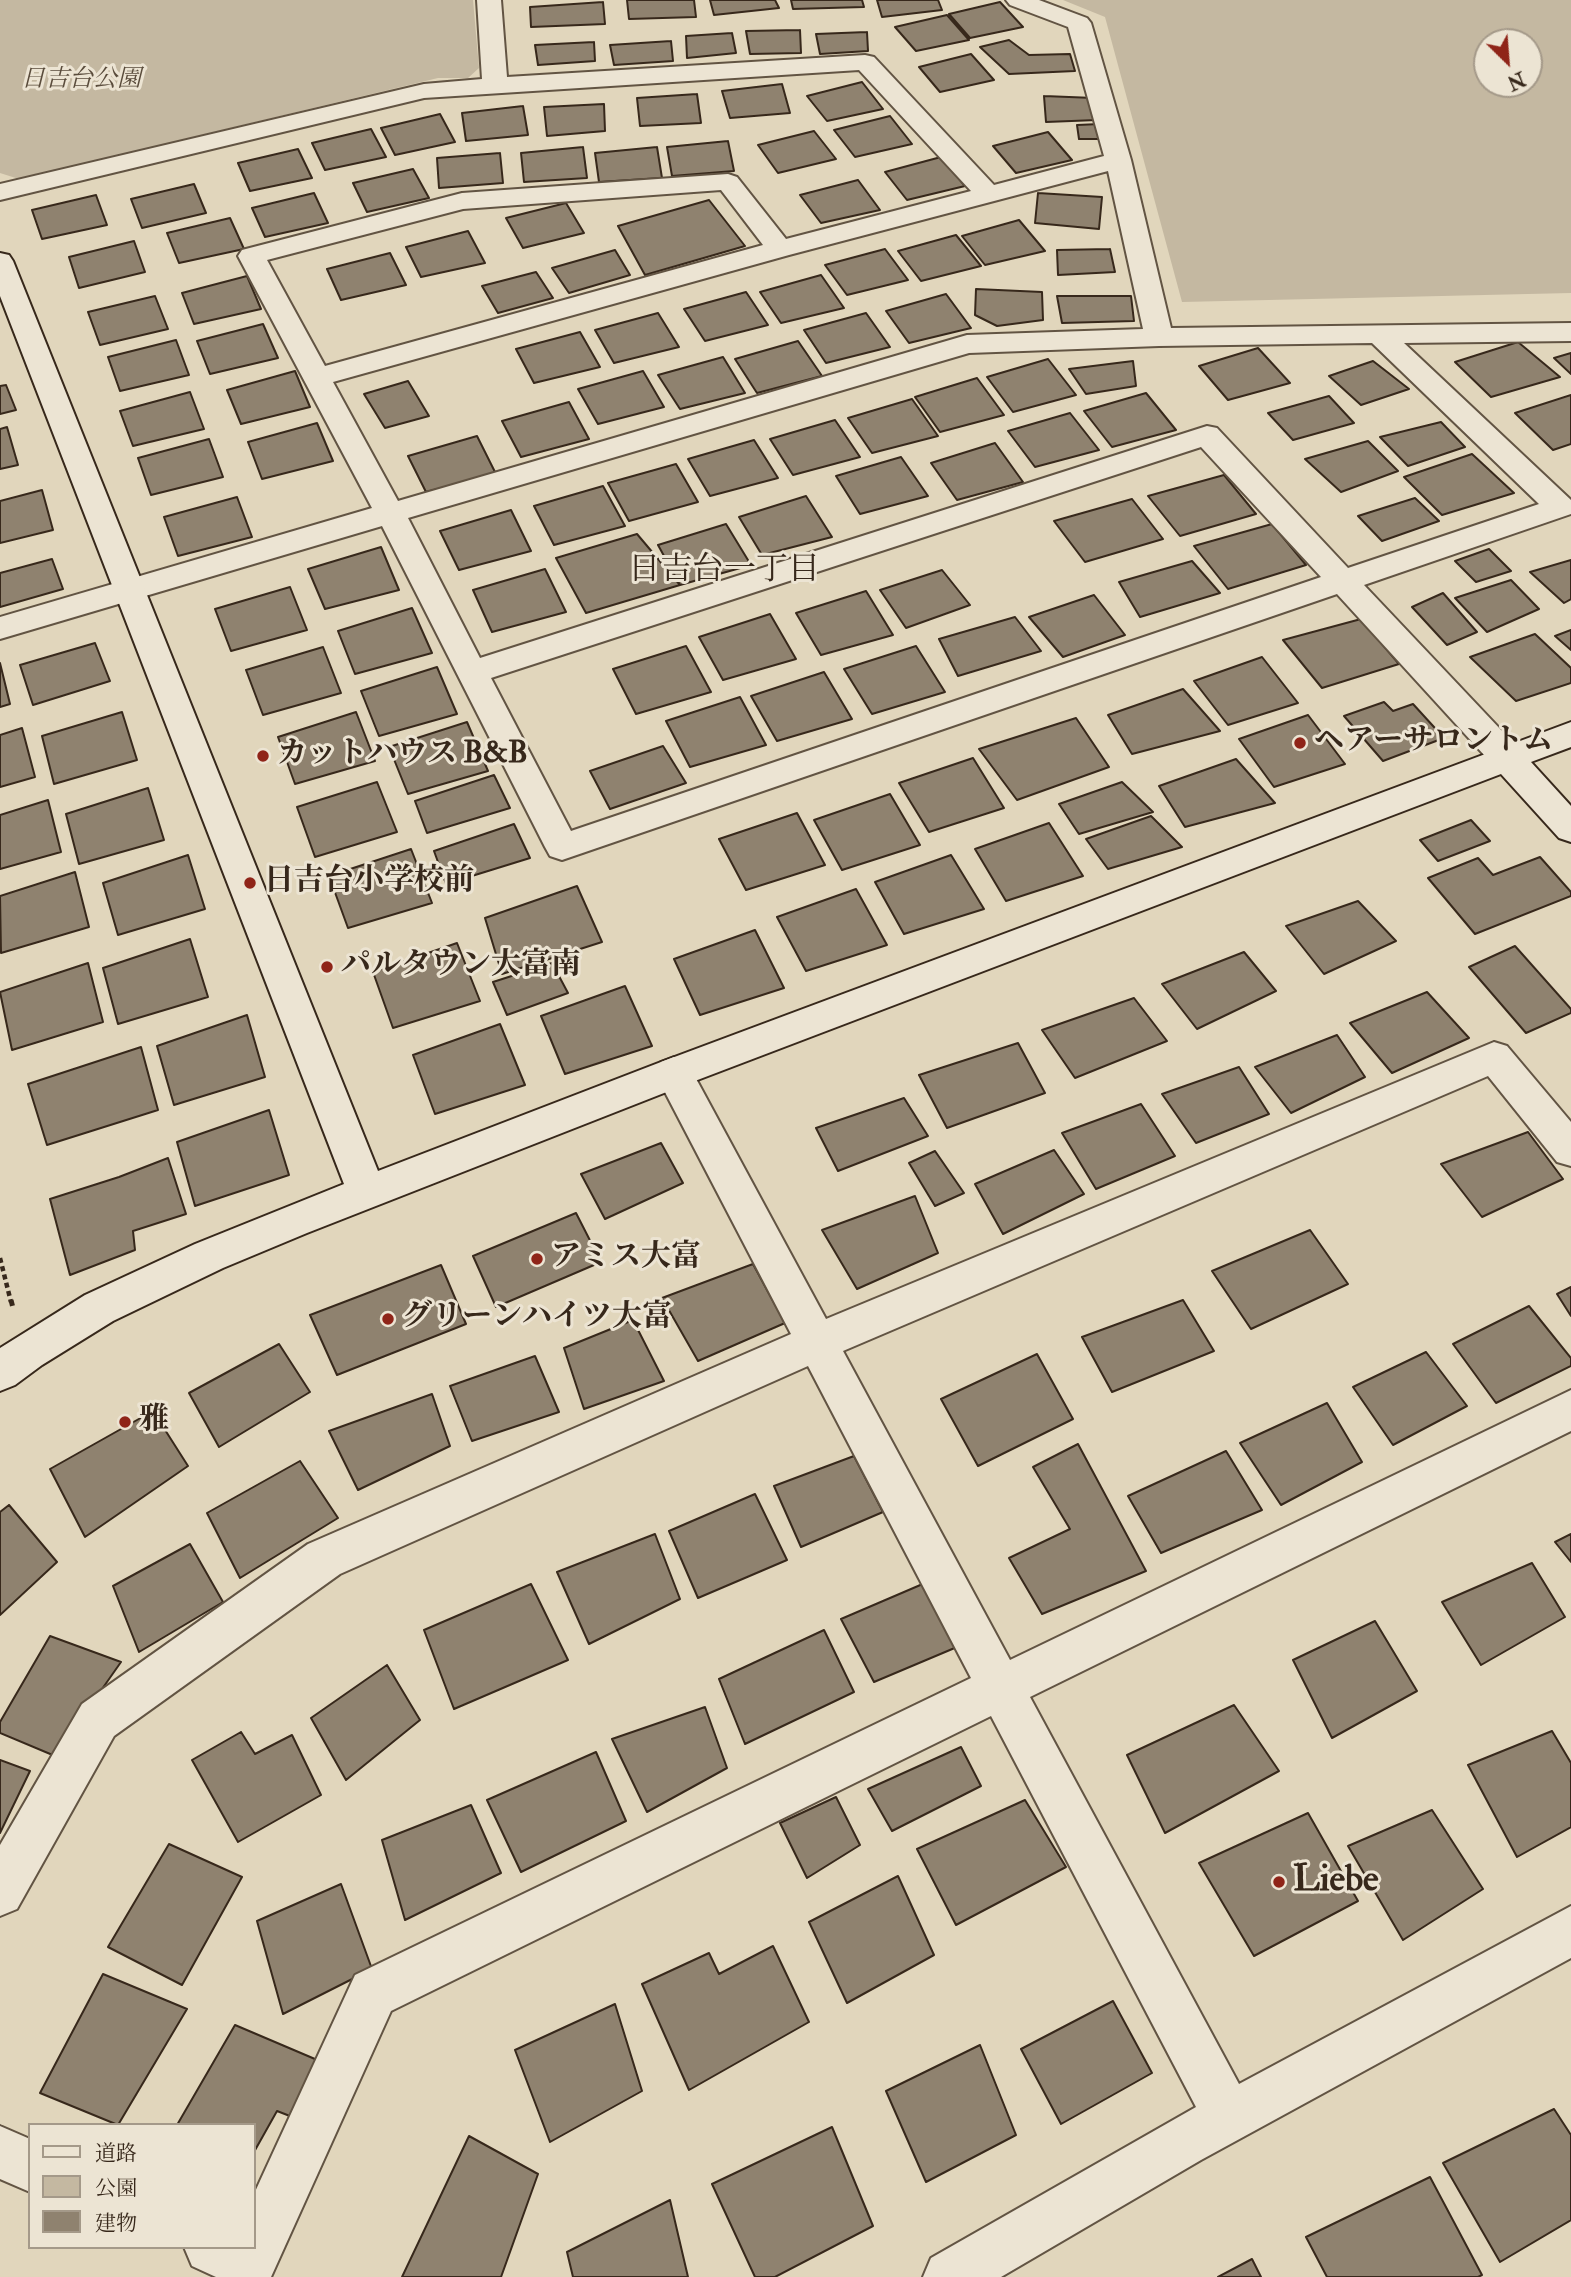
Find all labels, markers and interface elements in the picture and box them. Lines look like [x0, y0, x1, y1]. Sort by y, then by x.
north arrow [1473, 28, 1543, 98]
text: N [1503, 66, 1529, 95]
park label: 日吉台公園 [21, 67, 141, 95]
district label: 日吉台一丁目 [628, 553, 820, 591]
place label: ヘアーサロントム [1314, 725, 1553, 761]
marker: ヘアーサロントム [1292, 735, 1308, 751]
place label: カットハウス B&B [277, 738, 528, 774]
marker: カットハウス B&B [255, 748, 271, 764]
place label: 日吉台小学校前 [264, 865, 474, 901]
marker: 日吉台小学校前 [242, 875, 258, 891]
place label: パルタウン大富南 [341, 949, 581, 985]
marker: パルタウン大富南 [319, 959, 335, 975]
place label: アミス大富 [551, 1241, 701, 1277]
marker: アミス大富 [529, 1251, 545, 1267]
place label: グリーンハイツ大富 [402, 1301, 672, 1337]
marker: グリーンハイツ大富 [380, 1311, 396, 1327]
place label: 雅 [139, 1404, 169, 1440]
marker: 雅 [117, 1414, 133, 1430]
place label: Liebe [1293, 1860, 1379, 1904]
marker: Liebe [1271, 1874, 1287, 1890]
legend [28, 2123, 256, 2249]
text: 道路 [95, 2140, 137, 2167]
text: 公園 [95, 2175, 137, 2202]
text: 建物 [95, 2210, 137, 2237]

